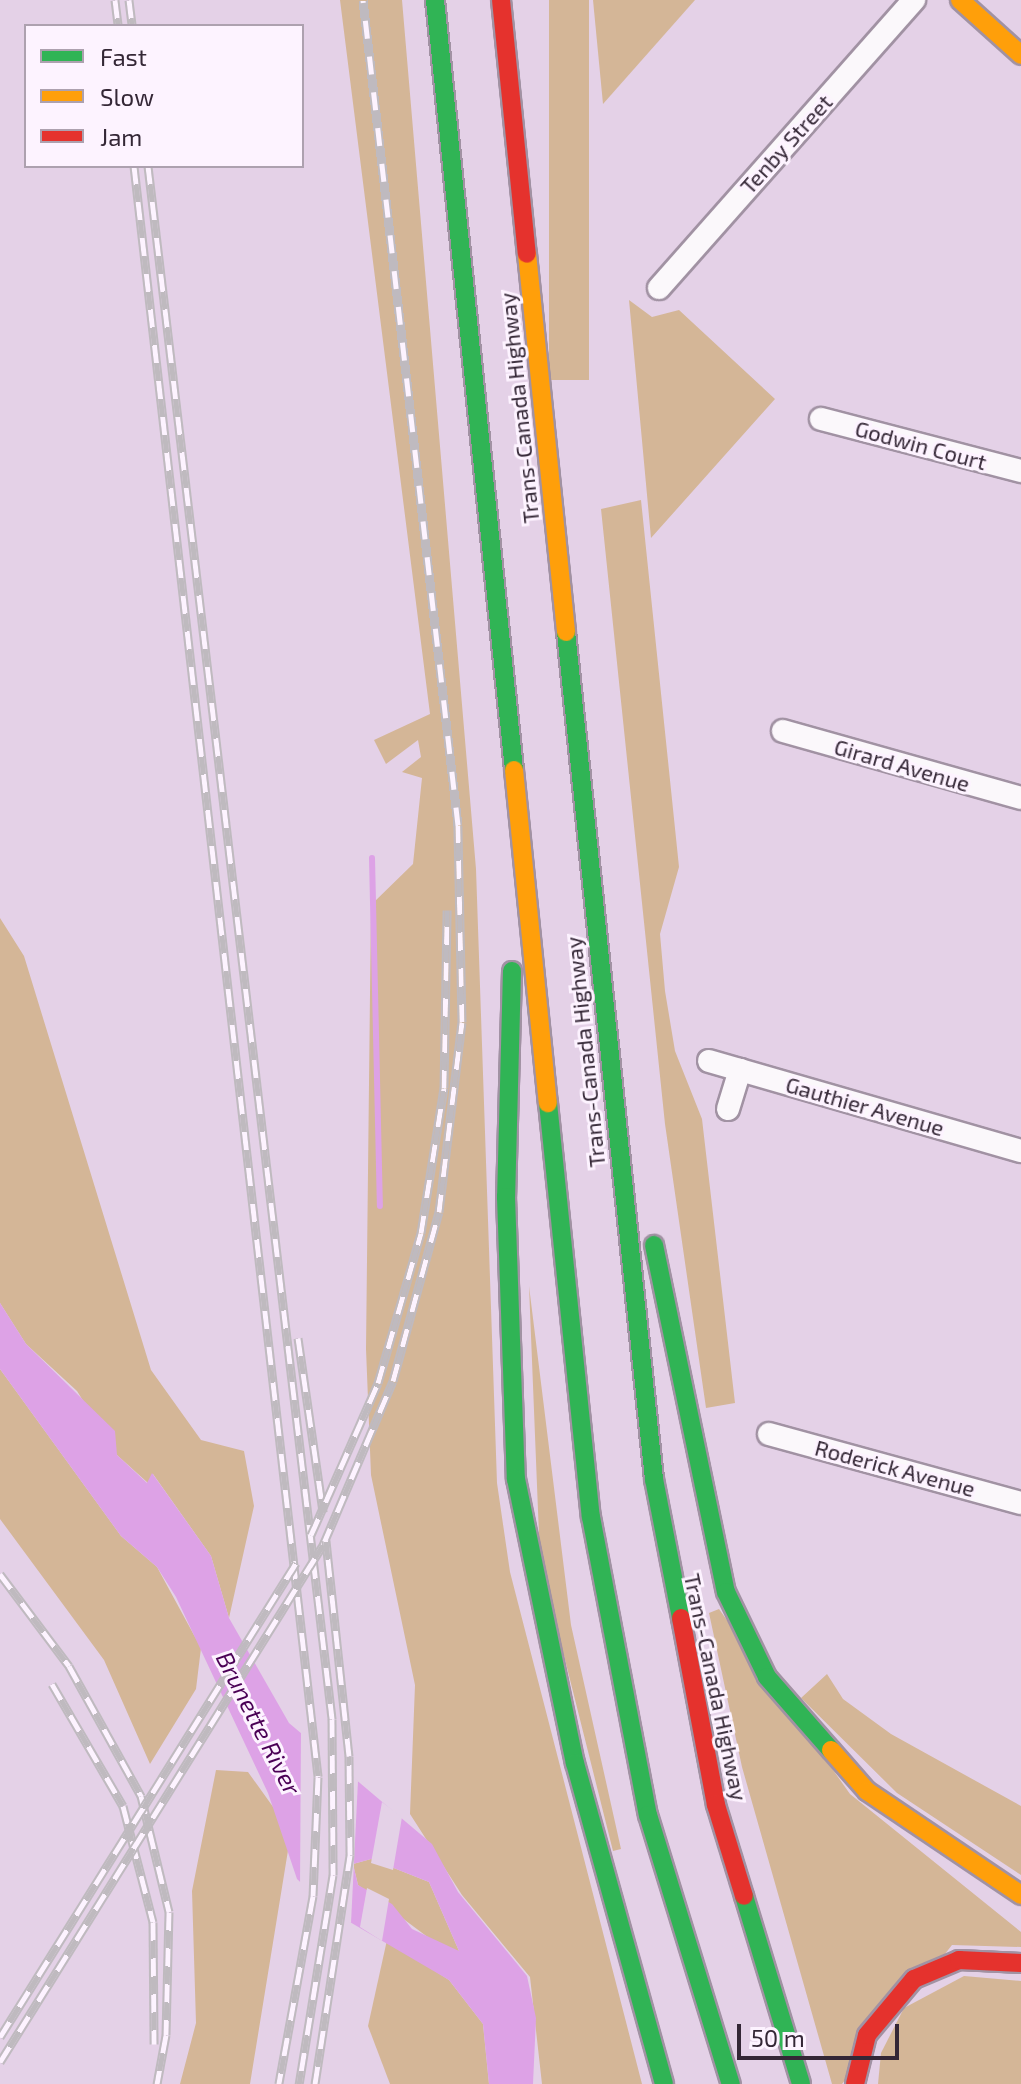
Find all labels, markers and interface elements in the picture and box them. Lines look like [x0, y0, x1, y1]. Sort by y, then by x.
legend [24, 24, 304, 168]
text: Fast [100, 42, 147, 71]
text: Slow [100, 82, 154, 111]
street label: Tenby Street [734, 89, 838, 199]
text: Jam [100, 122, 142, 151]
street label: Trans-Canada Highway [494, 291, 544, 525]
street label: Godwin Court [852, 415, 990, 475]
street label: Girard Avenue [831, 733, 973, 797]
street label: Trans-Canada Highway [560, 935, 610, 1169]
street label: Gauthier Avenue [782, 1071, 948, 1141]
street label: Roderick Avenue [812, 1434, 978, 1502]
street label: Trans-Canada Highway [679, 1571, 753, 1803]
water label: Brunette River [211, 1647, 307, 1799]
scale bar [741, 2008, 903, 2058]
text: 50 m [751, 2023, 805, 2052]

